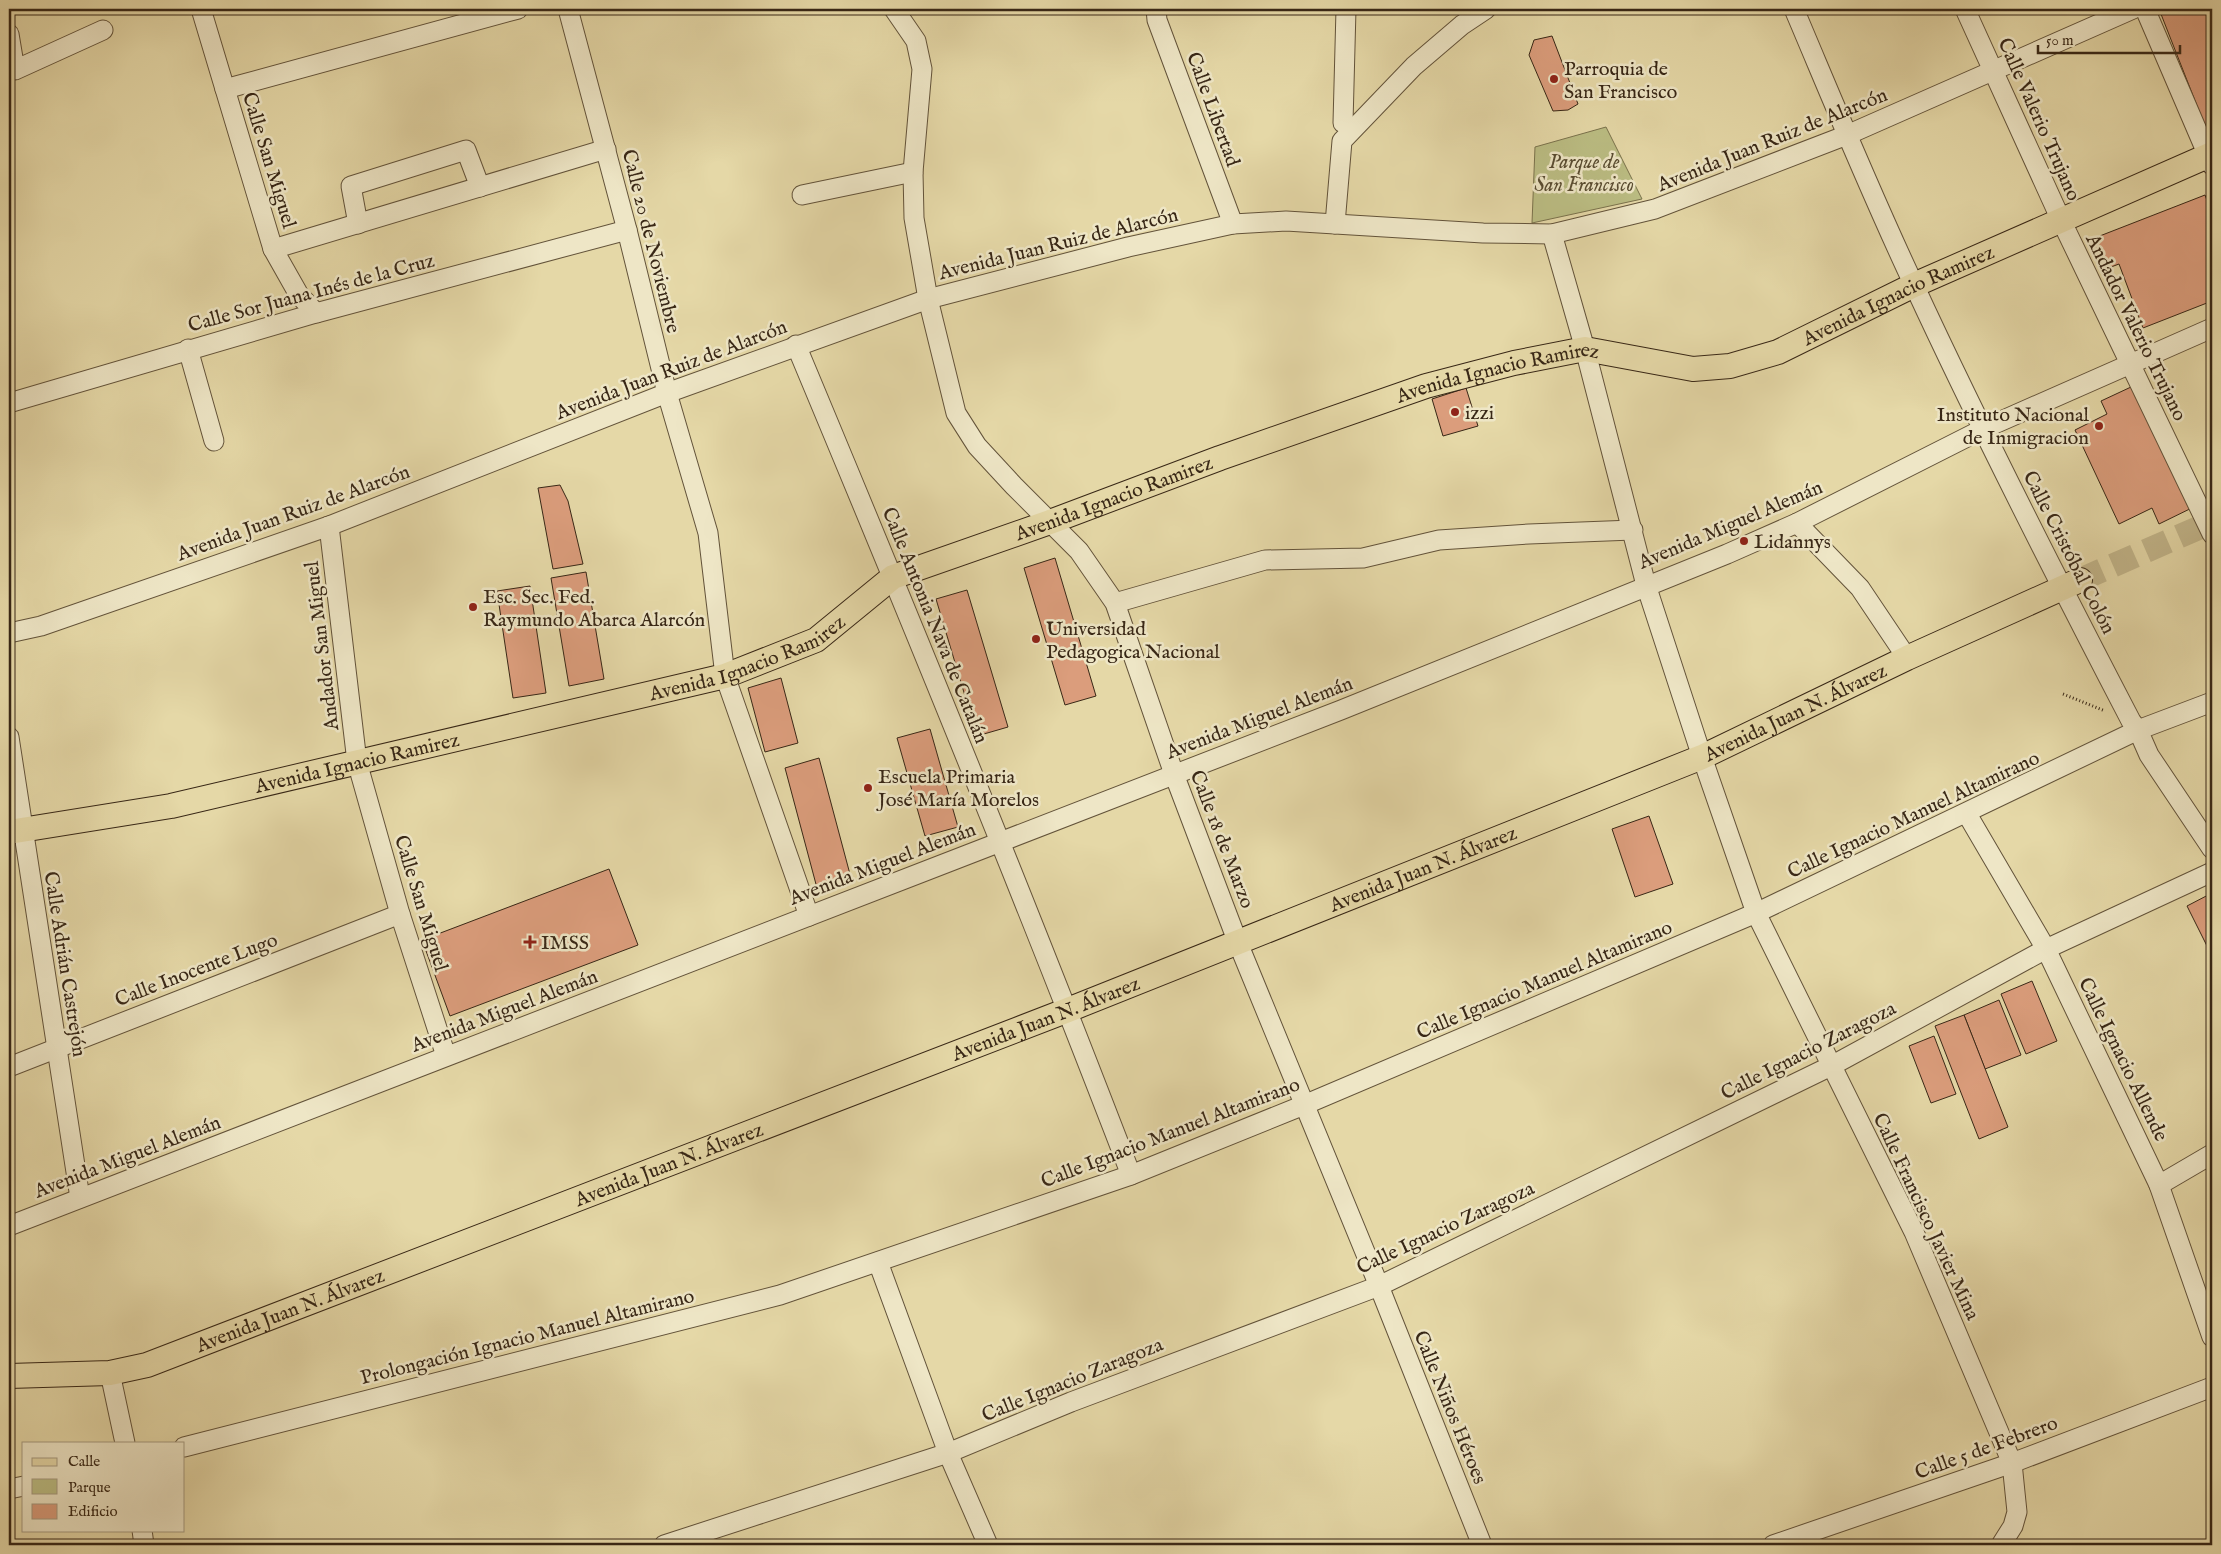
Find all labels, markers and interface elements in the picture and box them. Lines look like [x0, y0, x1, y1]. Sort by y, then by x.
scale bar [2038, 22, 2181, 54]
text: 50 m [2046, 31, 2074, 50]
street label: Calle Valerio Trujano [1991, 34, 2086, 205]
street label: Calle Libertad [1180, 49, 1245, 171]
place label: Parroquia de San Francisco [1564, 57, 1678, 105]
marker: Parroquia de San Francisco [1548, 73, 1560, 85]
street label: Avenida Juan Ruiz de Alarcón [1653, 83, 1892, 198]
street label: Calle San Miguel [236, 89, 301, 232]
street label: Calle 20 de Noviembre [616, 147, 685, 336]
park label: Parque de San Francisco [1534, 150, 1634, 198]
street label: Avenida Juan Ruiz de Alarcón [935, 202, 1181, 287]
street label: Andador Valerio Trujano [2079, 229, 2192, 425]
street label: Avenida Ignacio Ramirez [1798, 240, 1998, 352]
street label: Calle Sor Juana Inés de la Cruz [185, 248, 437, 338]
street label: Avenida Juan Ruiz de Alarcón [551, 315, 791, 426]
street label: Avenida Ignacio Ramirez [1392, 337, 1601, 410]
place label: izzi [1465, 401, 1494, 426]
place label: Instituto Nacional de Inmigracion [1937, 403, 2090, 451]
marker: izzi [1449, 406, 1461, 418]
marker: Instituto Nacional de Inmigracion [2093, 420, 2105, 432]
street label: Avenida Ignacio Ramirez [1011, 451, 1216, 548]
street label: Avenida Juan Ruiz de Alarcón [173, 459, 414, 568]
street label: Calle Cristóbal Colón [2017, 467, 2121, 639]
street label: Avenida Miguel Alemán [1634, 475, 1827, 576]
street label: Calle Antonia Nava de Catalán [876, 504, 994, 748]
place label: Lidannys [1754, 530, 1831, 555]
marker: Lidannys [1738, 535, 1750, 547]
street label: Andador San Miguel [300, 559, 345, 733]
place label: Esc. Sec. Fed. Raymundo Abarca Alarcón [483, 585, 706, 633]
marker: Esc. Sec. Fed. Raymundo Abarca Alarcón [467, 601, 479, 613]
street label: Avenida Ignacio Ramirez [646, 610, 851, 708]
place label: Universidad Pedagogica Nacional [1046, 617, 1220, 665]
marker: Universidad Pedagogica Nacional [1030, 633, 1042, 645]
street label: Avenida Juan N. Álvarez [1699, 659, 1891, 769]
street label: Avenida Miguel Alemán [1162, 671, 1357, 766]
street label: Avenida Ignacio Ramirez [252, 728, 462, 800]
street label: Calle Ignacio Manuel Altamirano [1784, 746, 2044, 885]
place label: Escuela Primaria José María Morelos [876, 765, 1039, 813]
street label: Calle 18 de Marzo [1184, 767, 1260, 912]
marker: Escuela Primaria José María Morelos [862, 782, 874, 794]
street label: Avenida Miguel Alemán [785, 817, 980, 912]
street label: Avenida Juan N. Álvarez [1325, 821, 1521, 919]
street label: Calle San Miguel [388, 832, 453, 975]
street label: Calle Adrián Castrejón [38, 870, 92, 1059]
street label: Calle Ignacio Manuel Altamirano [1413, 915, 1676, 1046]
street label: Calle Inocente Lugo [112, 928, 282, 1013]
place label: IMSS [541, 931, 589, 956]
marker: IMSS [523, 935, 537, 949]
street label: Avenida Miguel Alemán [407, 964, 602, 1059]
street label: Avenida Juan N. Álvarez [948, 972, 1144, 1068]
street label: Calle Ignacio Allende [2072, 974, 2173, 1146]
street label: Calle Ignacio Zaragoza [1717, 996, 1901, 1106]
street label: Calle Ignacio Manuel Altamirano [1038, 1072, 1304, 1194]
street label: Calle Francisco Javier Mina [1867, 1109, 1985, 1324]
street label: Avenida Miguel Alemán [30, 1110, 225, 1205]
street label: Avenida Juan N. Álvarez [571, 1118, 767, 1213]
street label: Calle Ignacio Zaragoza [1353, 1176, 1539, 1281]
street label: Avenida Juan N. Álvarez [192, 1264, 388, 1359]
street label: Prolongación Ignacio Manuel Altamirano [358, 1284, 697, 1391]
street label: Calle Niños Héroes [1407, 1327, 1492, 1488]
street label: Calle Ignacio Zaragoza [978, 1332, 1167, 1428]
street label: Calle 5 de Febrero [1912, 1411, 2062, 1486]
legend [22, 1442, 185, 1532]
text: Calle [68, 1452, 100, 1471]
text: Parque [68, 1478, 111, 1497]
text: Edificio [68, 1502, 118, 1521]

